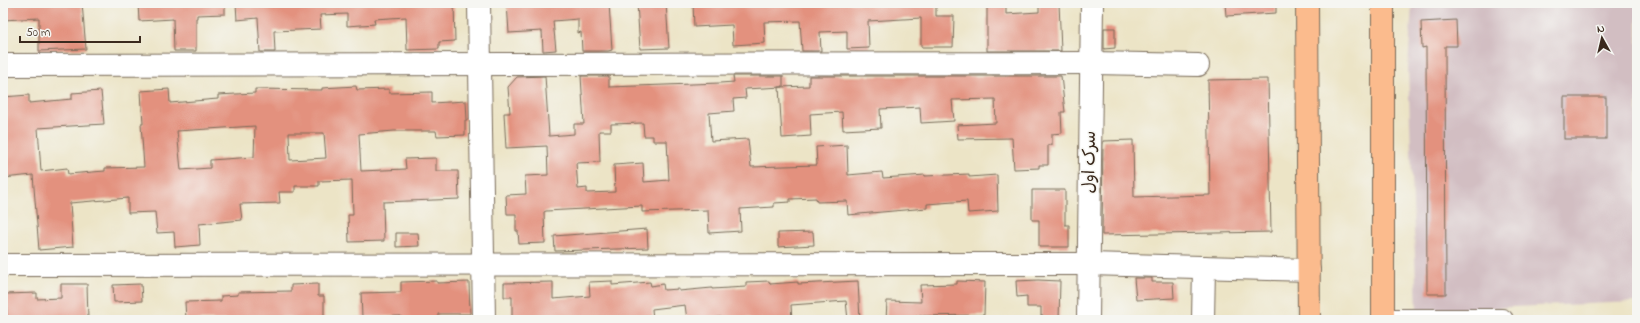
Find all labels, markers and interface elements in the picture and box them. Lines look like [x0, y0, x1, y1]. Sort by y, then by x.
scale bar [20, 18, 140, 44]
north arrow [1582, 18, 1622, 58]
text: N [1596, 21, 1606, 38]
text: 50 m [26, 24, 50, 42]
street label: سرک‌ اول [1077, 130, 1103, 194]

